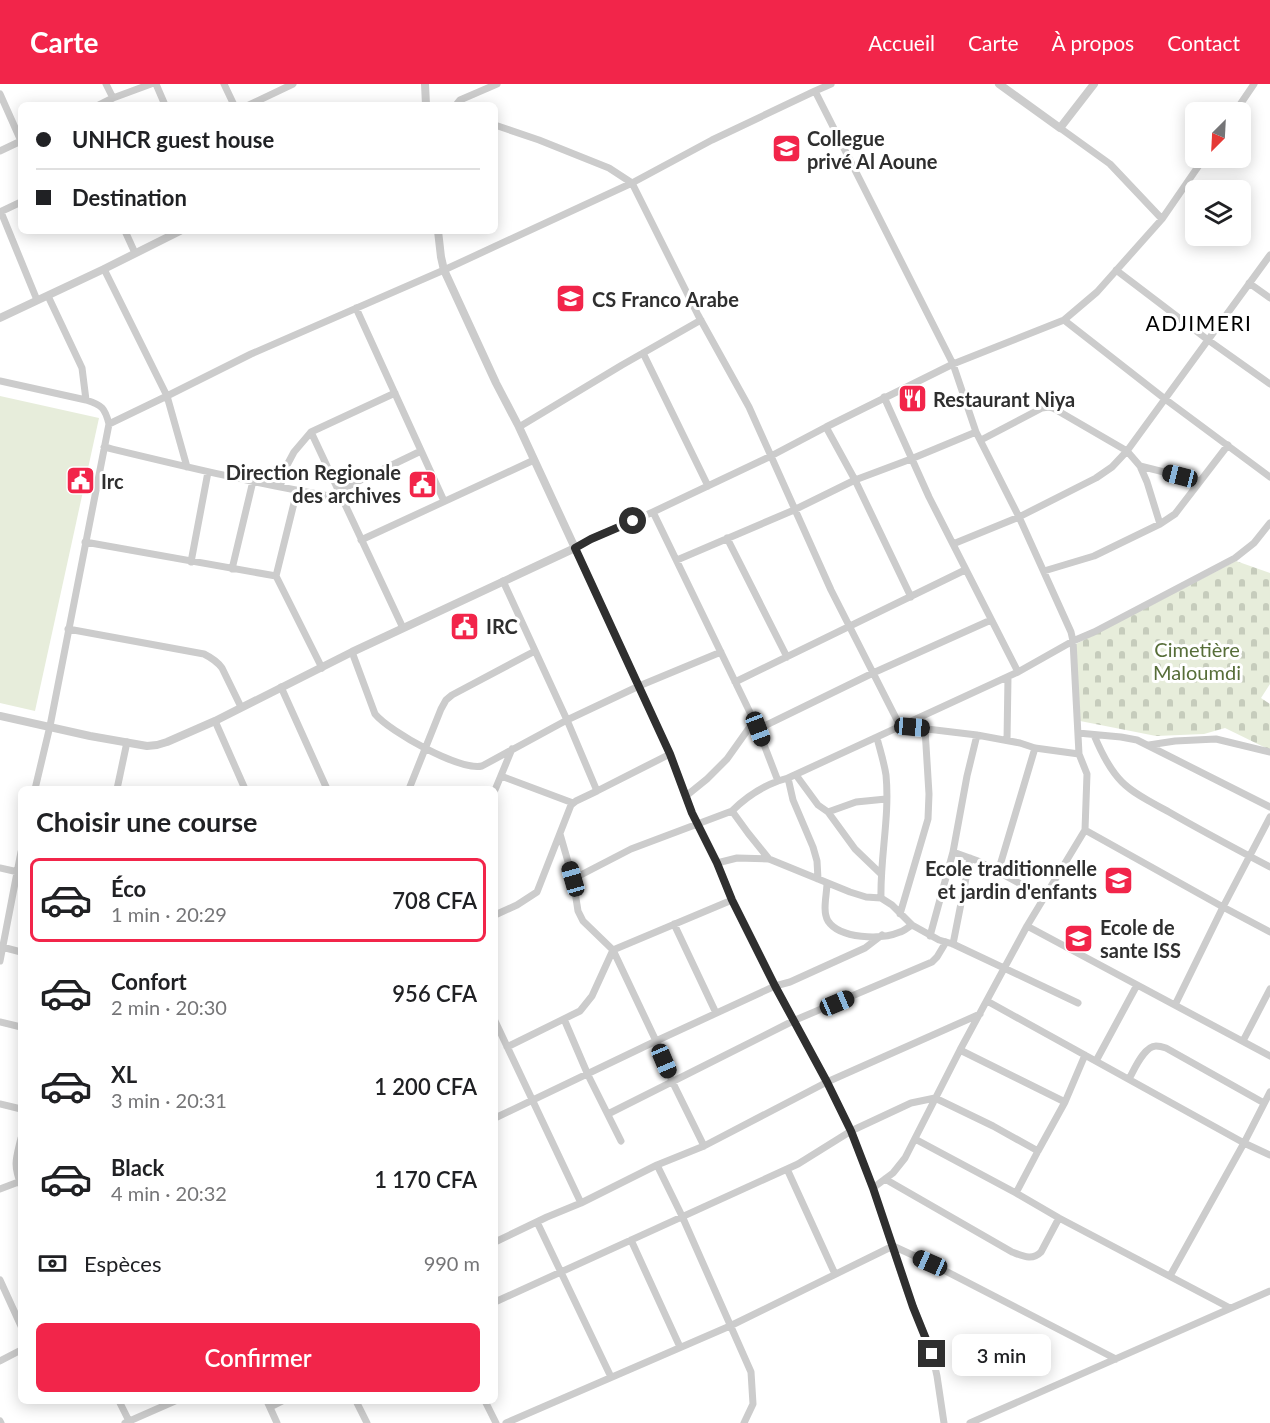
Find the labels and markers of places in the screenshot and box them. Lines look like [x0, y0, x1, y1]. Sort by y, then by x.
place label: Collegue privé Al Aoune [807, 126, 938, 173]
school or university icon: Collegue privé Al Aoune [770, 133, 802, 165]
school or university icon: CS Franco Arabe [555, 283, 587, 315]
place label: CS Franco Arabe [592, 287, 739, 311]
restaurant icon: Restaurant Niya [896, 383, 928, 415]
place label: Restaurant Niya [933, 387, 1075, 411]
place label: Direction Regionale des archives [226, 460, 401, 507]
public building icon: Irc [64, 465, 96, 497]
public building icon: Direction Regionale des archives [406, 468, 438, 500]
place label: Irc [101, 469, 124, 493]
public building icon: IRC [449, 610, 481, 642]
place label: IRC [486, 614, 518, 638]
place label: Ecole traditionnelle et jardin d'enfants [925, 856, 1097, 903]
school or university icon: Ecole traditionnelle et jardin d'enfants [1102, 864, 1134, 896]
place label: Ecole de sante ISS [1100, 915, 1181, 962]
school or university icon: Ecole de sante ISS [1063, 922, 1095, 954]

